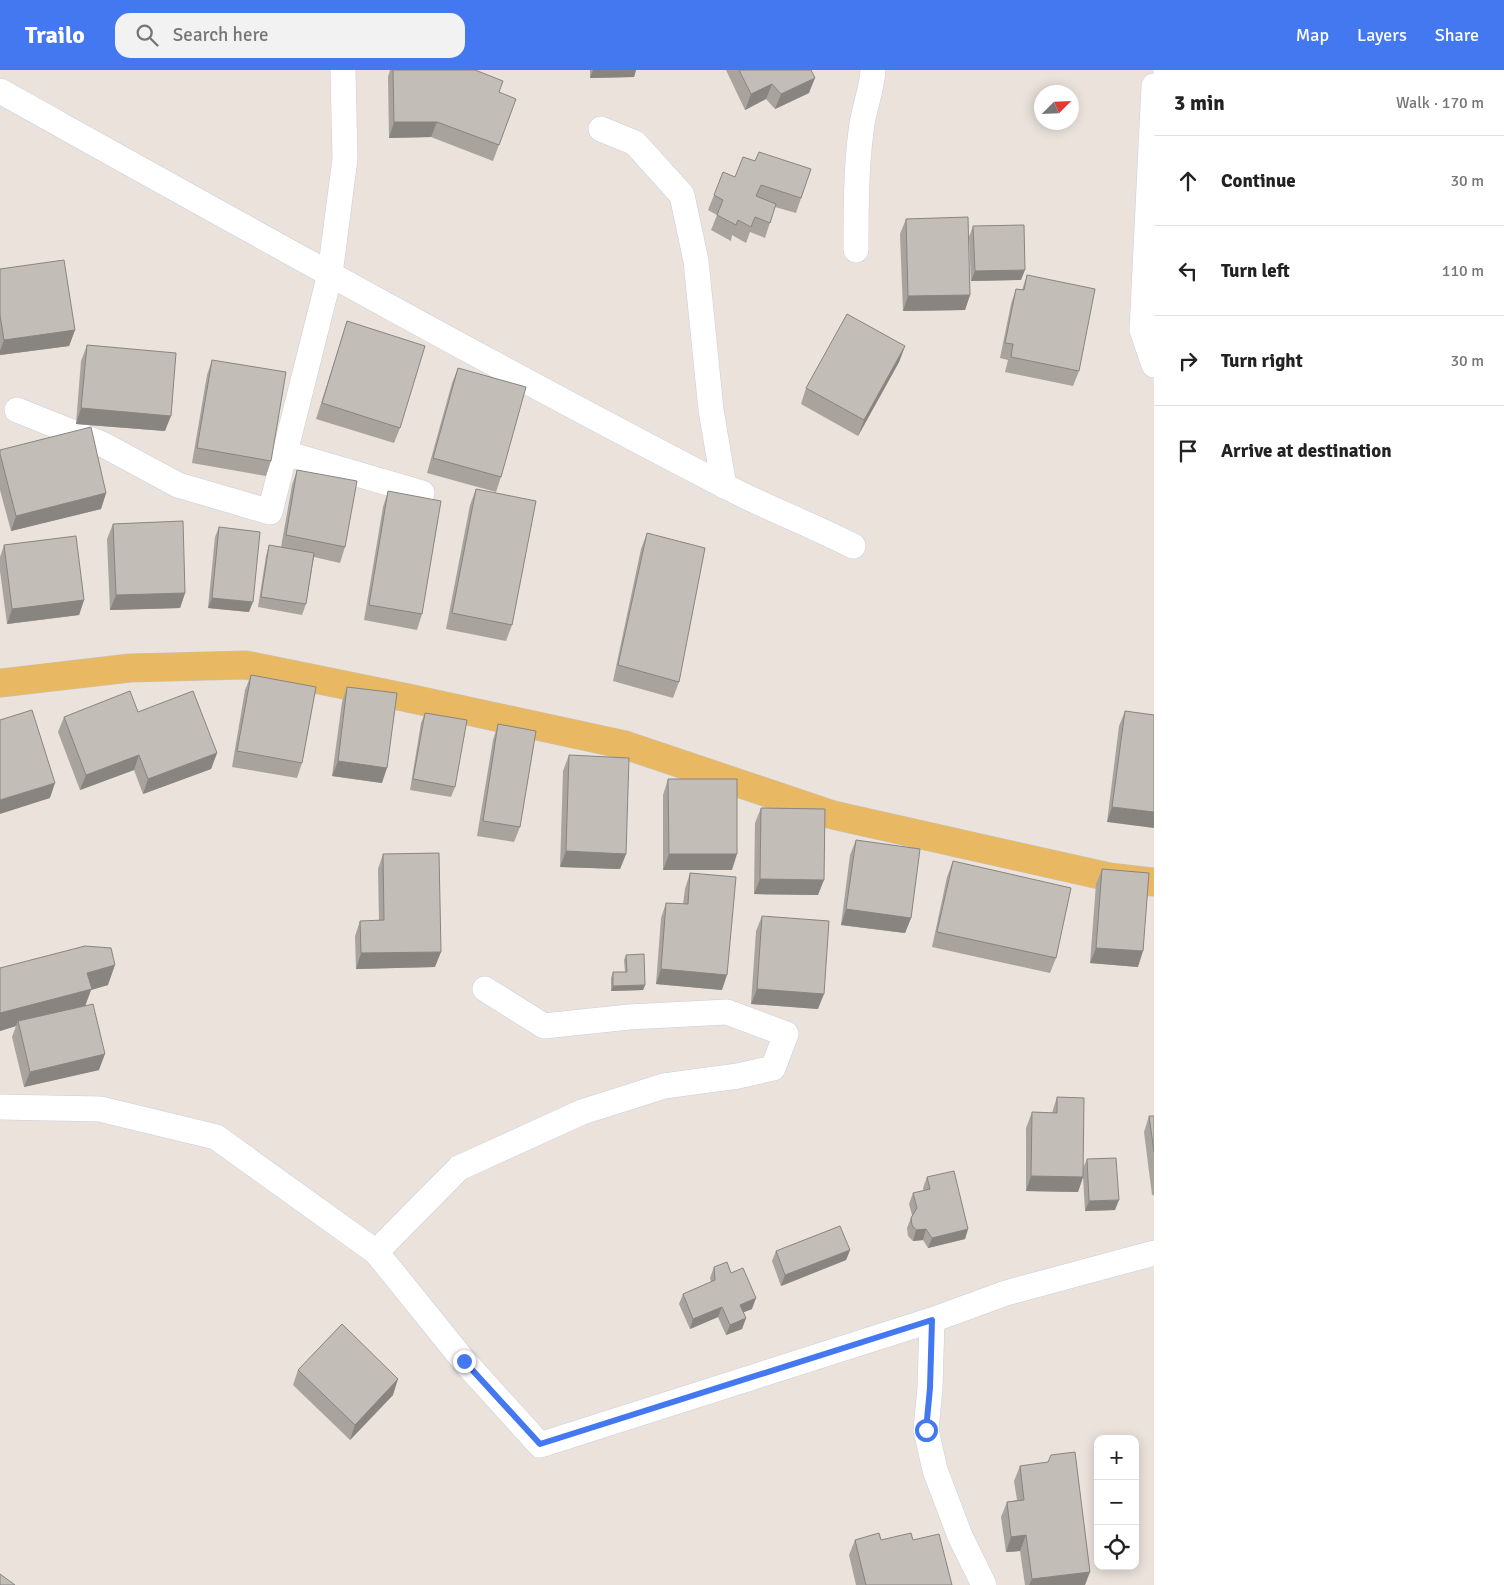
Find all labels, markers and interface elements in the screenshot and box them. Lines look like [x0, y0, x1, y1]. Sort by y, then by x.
search box [115, 13, 465, 58]
text: Trailo [25, 20, 85, 50]
icon: search [133, 21, 161, 49]
text: Search here [173, 23, 269, 47]
text: Map [1296, 24, 1329, 46]
text: Layers [1357, 24, 1407, 46]
text: Share [1435, 24, 1479, 46]
north arrow [1034, 85, 1079, 130]
text: 3 min [1174, 90, 1225, 116]
text: Walk · 170 m [1396, 93, 1484, 113]
icon: ahead [1174, 167, 1202, 195]
text: Continue [1221, 169, 1296, 193]
text: 30 m [1450, 171, 1484, 191]
icon: left [1174, 257, 1202, 285]
text: Turn left [1221, 259, 1290, 283]
text: 110 m [1442, 261, 1484, 281]
icon: right [1174, 347, 1202, 375]
text: Turn right [1221, 349, 1303, 373]
text: 30 m [1450, 351, 1484, 371]
icon: arrive [1174, 437, 1202, 465]
text: Arrive at destination [1221, 439, 1392, 463]
route end [453, 1350, 476, 1373]
route start [915, 1419, 938, 1442]
map controls [1094, 1435, 1139, 1570]
button: + [1094, 1435, 1139, 1480]
button: − [1094, 1480, 1139, 1525]
button: locate [1094, 1525, 1139, 1570]

